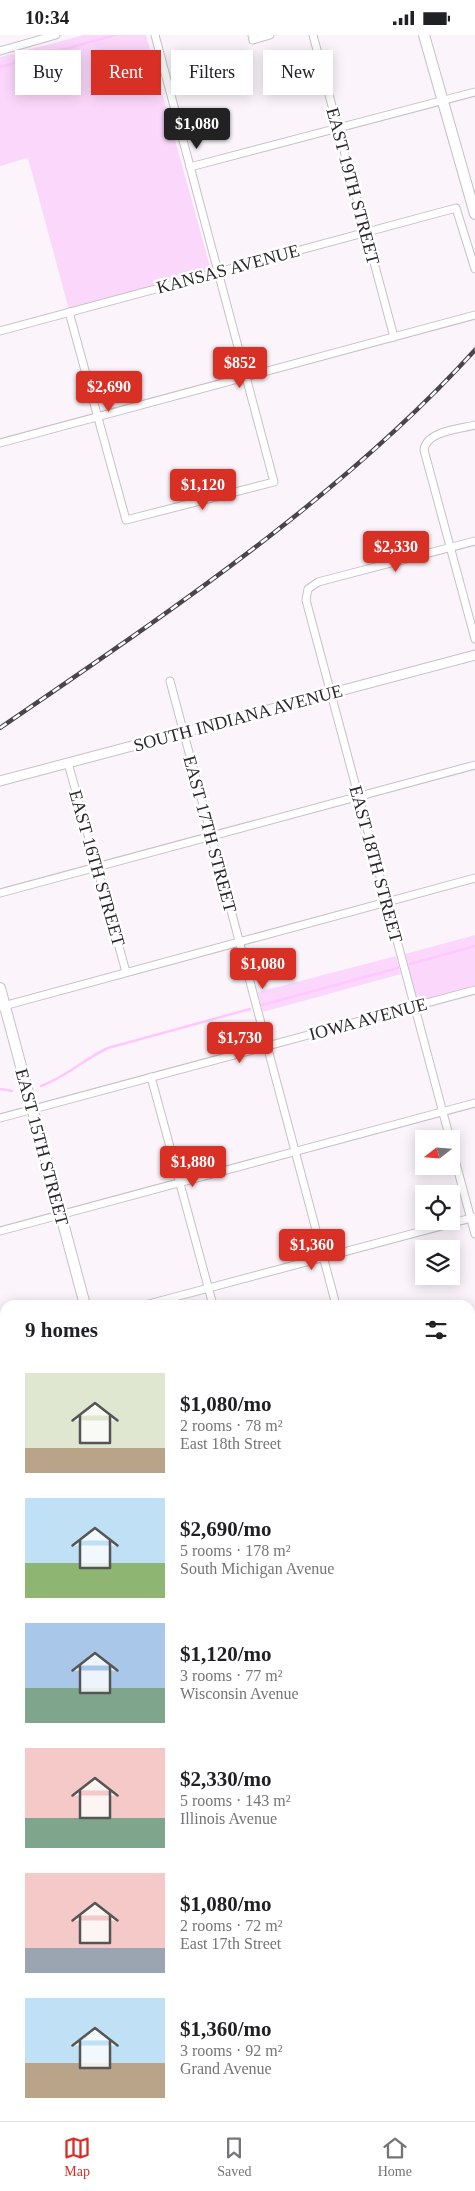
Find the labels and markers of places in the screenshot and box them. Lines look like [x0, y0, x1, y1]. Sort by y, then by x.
pin: $1,080 [156, 107, 238, 150]
pin: $852 [210, 347, 270, 389]
pin: $2,690 [68, 371, 150, 413]
pin: $1,120 [162, 469, 244, 511]
pin: $2,330 [355, 531, 437, 573]
pin: $1,080 [222, 947, 304, 990]
pin: $1,730 [199, 1021, 281, 1064]
pin: $1,880 [152, 1145, 234, 1188]
pin: $1,360 [271, 1229, 353, 1271]

